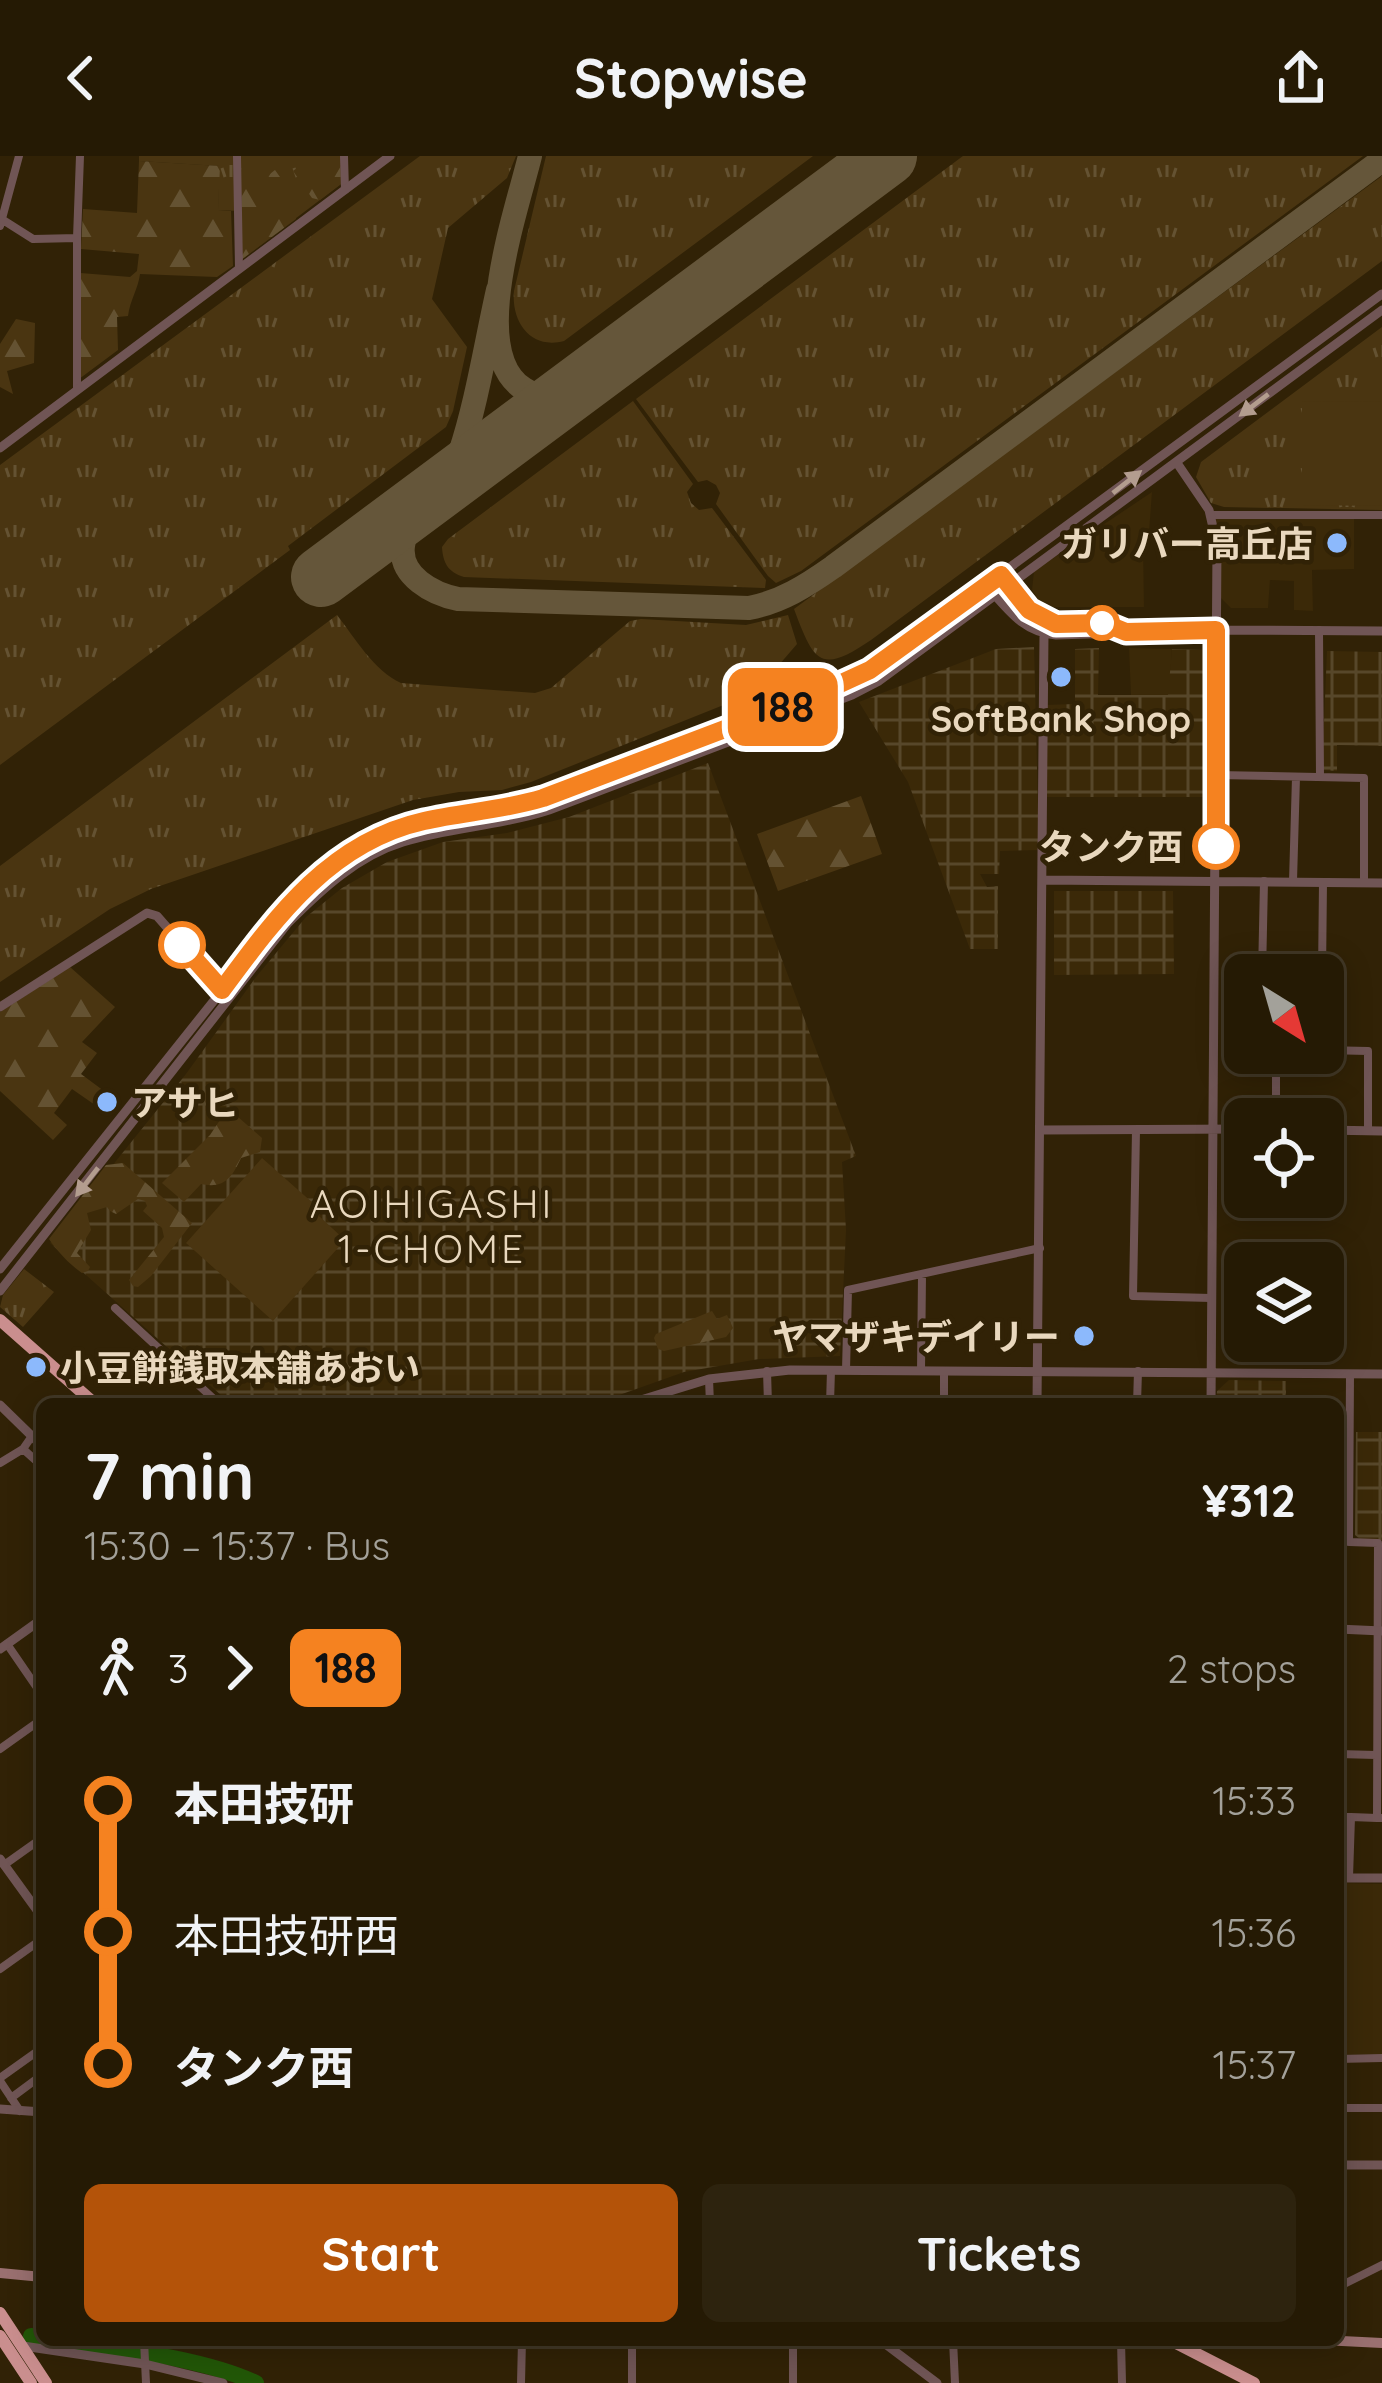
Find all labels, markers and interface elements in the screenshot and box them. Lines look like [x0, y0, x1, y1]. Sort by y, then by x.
text: Stopwise [574, 44, 808, 112]
icon: back [48, 45, 114, 111]
icon: share [1268, 45, 1334, 111]
one-way arrow [1239, 393, 1270, 417]
one-way arrow [1112, 470, 1143, 494]
place label: ガリバー高丘店 [1061, 521, 1313, 566]
marker: ガリバー高丘店 [1324, 530, 1350, 556]
unlabelled marker [1086, 607, 1118, 639]
marker: SoftBank Shop [1048, 664, 1074, 690]
line badge: 188 [714, 668, 852, 746]
text: 188 [752, 680, 814, 733]
place label: SoftBank Shop [931, 696, 1191, 741]
place label: タンク西 [1039, 824, 1183, 869]
marker: タンク西 [1194, 824, 1238, 868]
unlabelled marker [160, 923, 204, 967]
north arrow [1224, 954, 1344, 1074]
map controls [1224, 954, 1344, 1362]
place label: アサヒ [131, 1080, 239, 1125]
marker: アサヒ [94, 1089, 120, 1115]
button: locate [1224, 1098, 1344, 1218]
one-way arrow [75, 1166, 100, 1197]
district label: AOIHIGASHI 1-CHOME [310, 1179, 554, 1273]
button: layers [1224, 1242, 1344, 1362]
place label: ヤマザキデイリー [772, 1314, 1060, 1359]
marker: ヤマザキデイリー [1071, 1323, 1097, 1349]
place label: 小豆餅銭取本舗あおい [60, 1345, 420, 1390]
marker: 小豆餅銭取本舗あおい [23, 1354, 49, 1380]
text: 7 min [84, 1434, 254, 1517]
text: ¥312 [1202, 1472, 1296, 1528]
text: 15:30 – 15:37 · Bus [84, 1521, 390, 1570]
icon: walk [84, 1635, 150, 1701]
icon: forward [206, 1635, 272, 1701]
text: 188 [314, 1641, 377, 1694]
text: 3 [168, 1644, 188, 1693]
text: 2 stops [1167, 1644, 1296, 1693]
text: 本田技研 [174, 1775, 354, 1831]
text: 15:33 [1212, 1776, 1296, 1825]
text: 本田技研西 [174, 1907, 399, 1963]
text: 15:36 [1212, 1908, 1296, 1957]
text: タンク西 [174, 2039, 354, 2095]
text: 15:37 [1213, 2040, 1296, 2089]
button: Start [84, 2184, 678, 2322]
button: Tickets [702, 2184, 1296, 2322]

